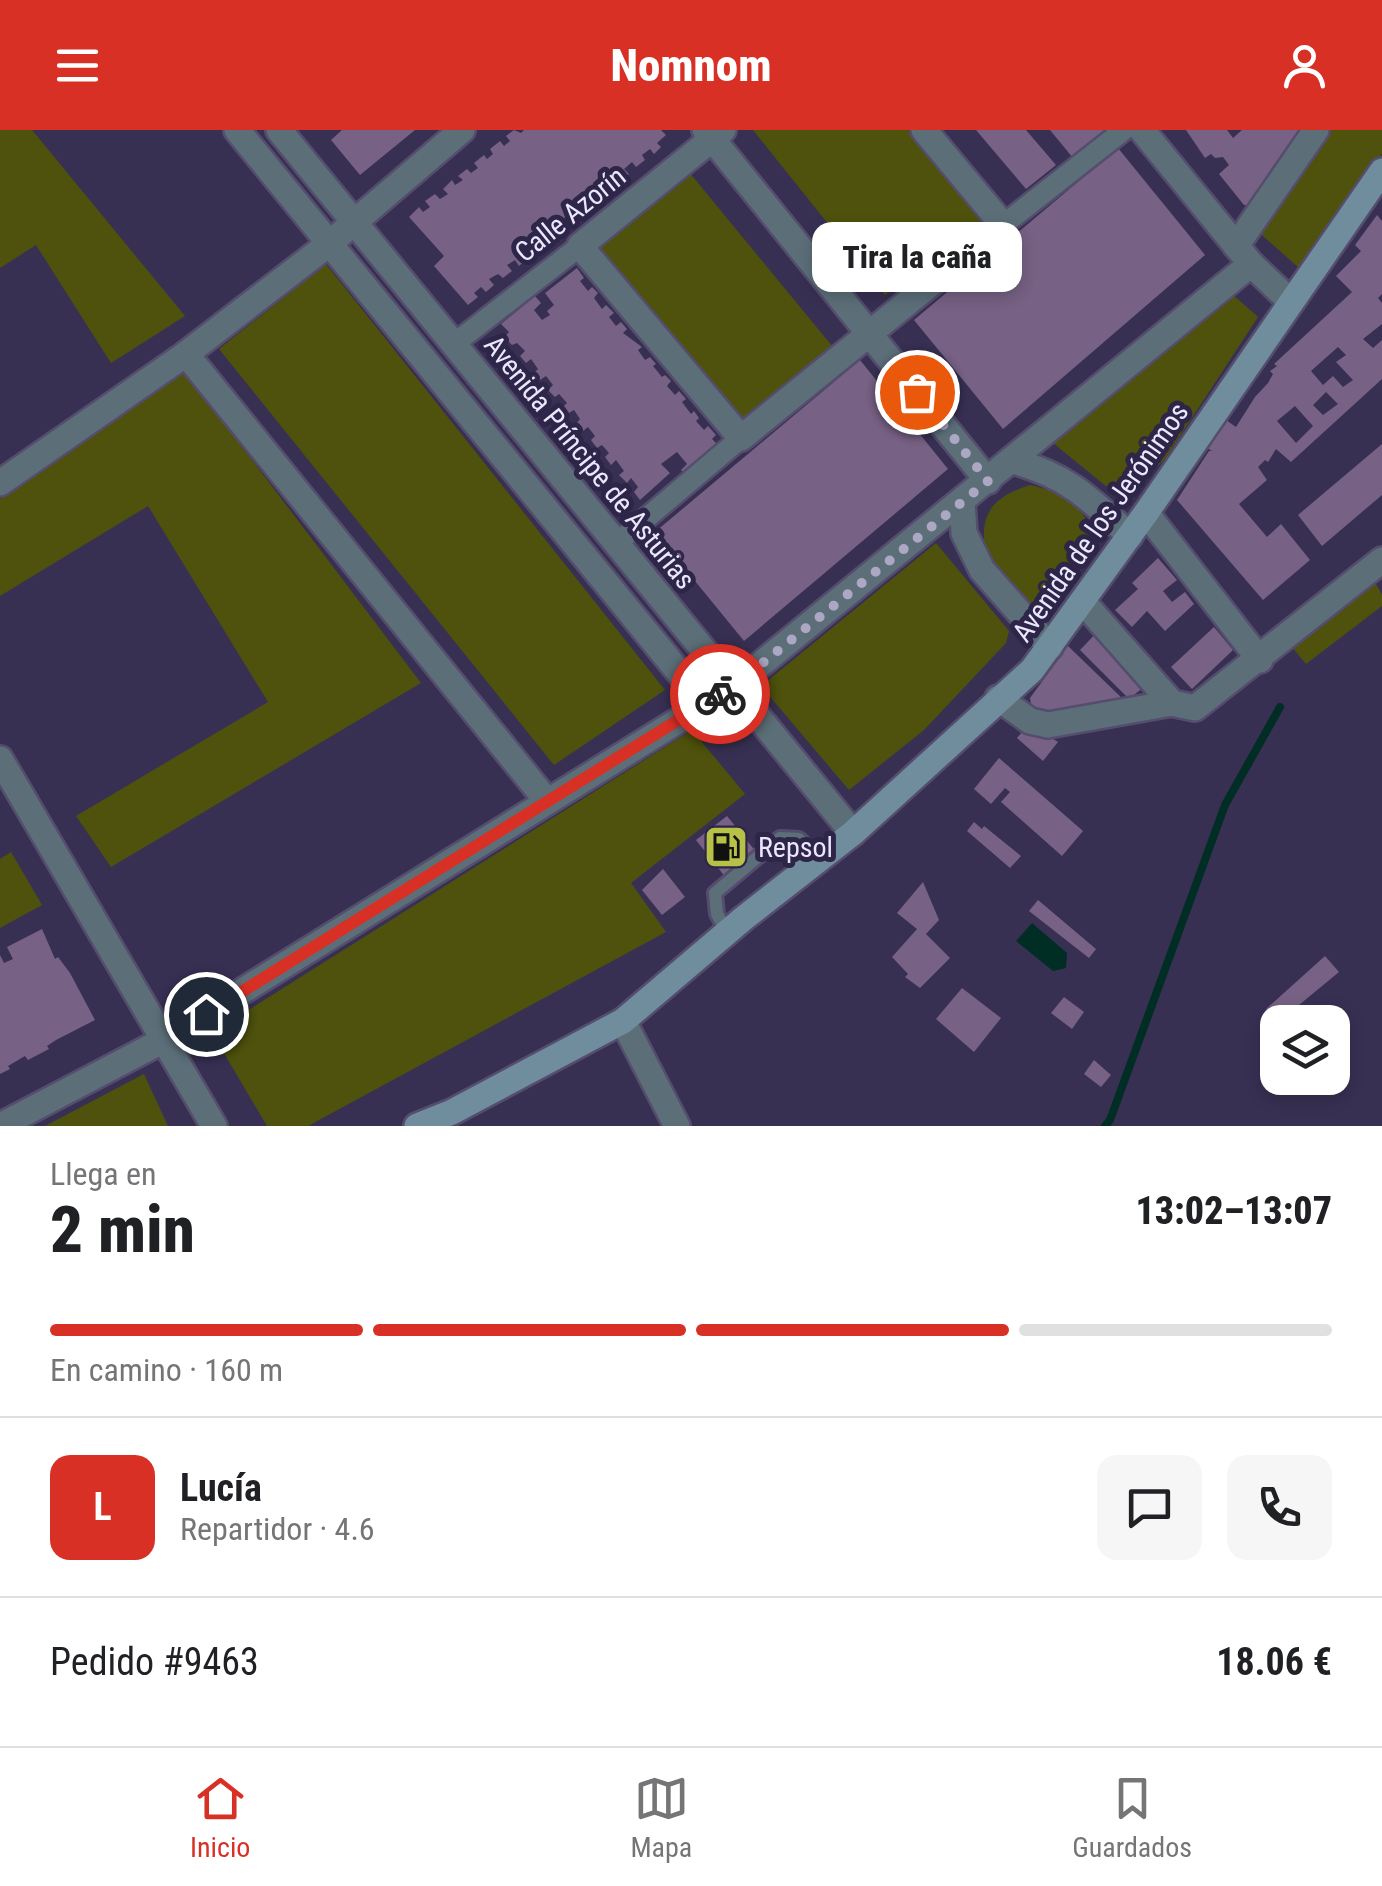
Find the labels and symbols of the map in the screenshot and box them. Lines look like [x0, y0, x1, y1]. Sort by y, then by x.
street label: Calle Azorín [508, 160, 632, 269]
callout: Tira la caña [812, 222, 1022, 292]
street label: Avenida Príncipe de Asturias [477, 329, 702, 596]
pin [875, 350, 960, 435]
street label: Avenida de los Jerónimos [1005, 396, 1195, 648]
courier [670, 644, 770, 744]
fuel station icon: Repsol [703, 824, 749, 870]
place label: Repsol [758, 831, 833, 864]
pin [164, 972, 249, 1057]

